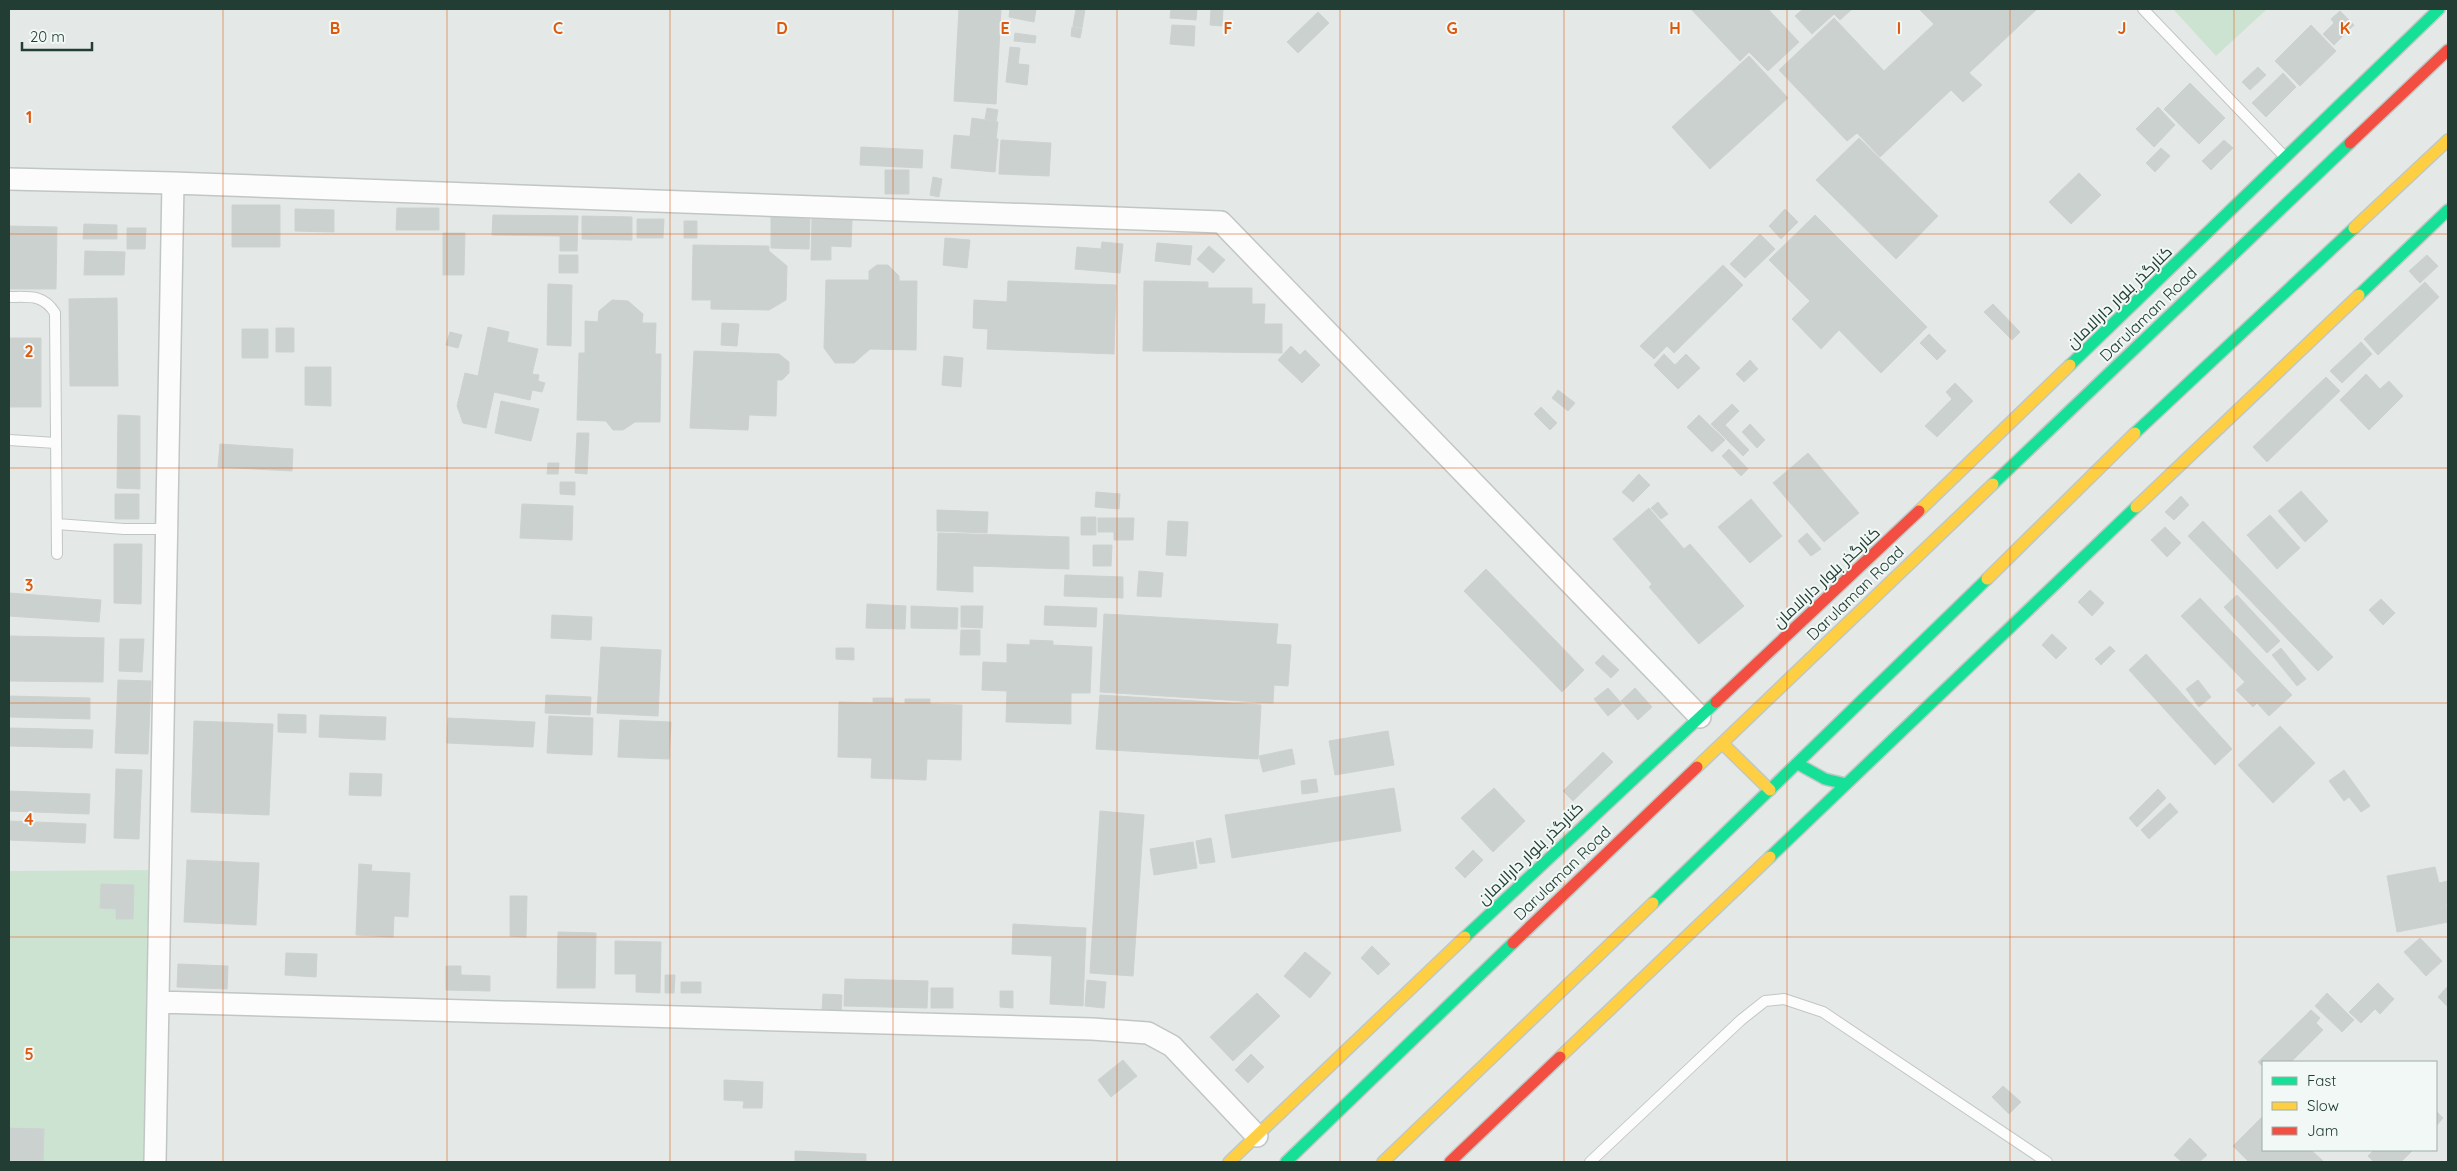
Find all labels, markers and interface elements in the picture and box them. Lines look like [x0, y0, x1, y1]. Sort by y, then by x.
text: B [330, 18, 340, 38]
text: C [553, 18, 563, 38]
text: D [776, 18, 788, 38]
text: E [1000, 18, 1010, 38]
text: F [1224, 18, 1233, 38]
text: G [1446, 18, 1458, 38]
text: H [1669, 18, 1681, 38]
text: I [1897, 18, 1901, 38]
text: J [2118, 18, 2126, 38]
text: K [2340, 18, 2350, 38]
scale bar [22, 20, 92, 52]
text: 20 m [30, 27, 65, 46]
text: 1 [26, 107, 32, 127]
street label: کنارگذر بلوار دارالامان [2062, 241, 2177, 353]
street label: Darulaman Road [2095, 263, 2201, 365]
text: 2 [24, 341, 34, 361]
street label: کنارگذر بلوار دارالامان [1768, 522, 1884, 633]
street label: Darulaman Road [1802, 542, 1908, 644]
text: 3 [25, 575, 33, 595]
street label: کنارگذر بلوار دارالامان [1473, 797, 1588, 909]
text: 4 [24, 809, 34, 829]
street label: Darulaman Road [1509, 822, 1615, 924]
text: 5 [24, 1044, 34, 1064]
legend [2262, 1061, 2437, 1151]
text: Fast [2307, 1071, 2336, 1090]
text: Slow [2307, 1096, 2339, 1115]
text: Jam [2307, 1121, 2338, 1140]

